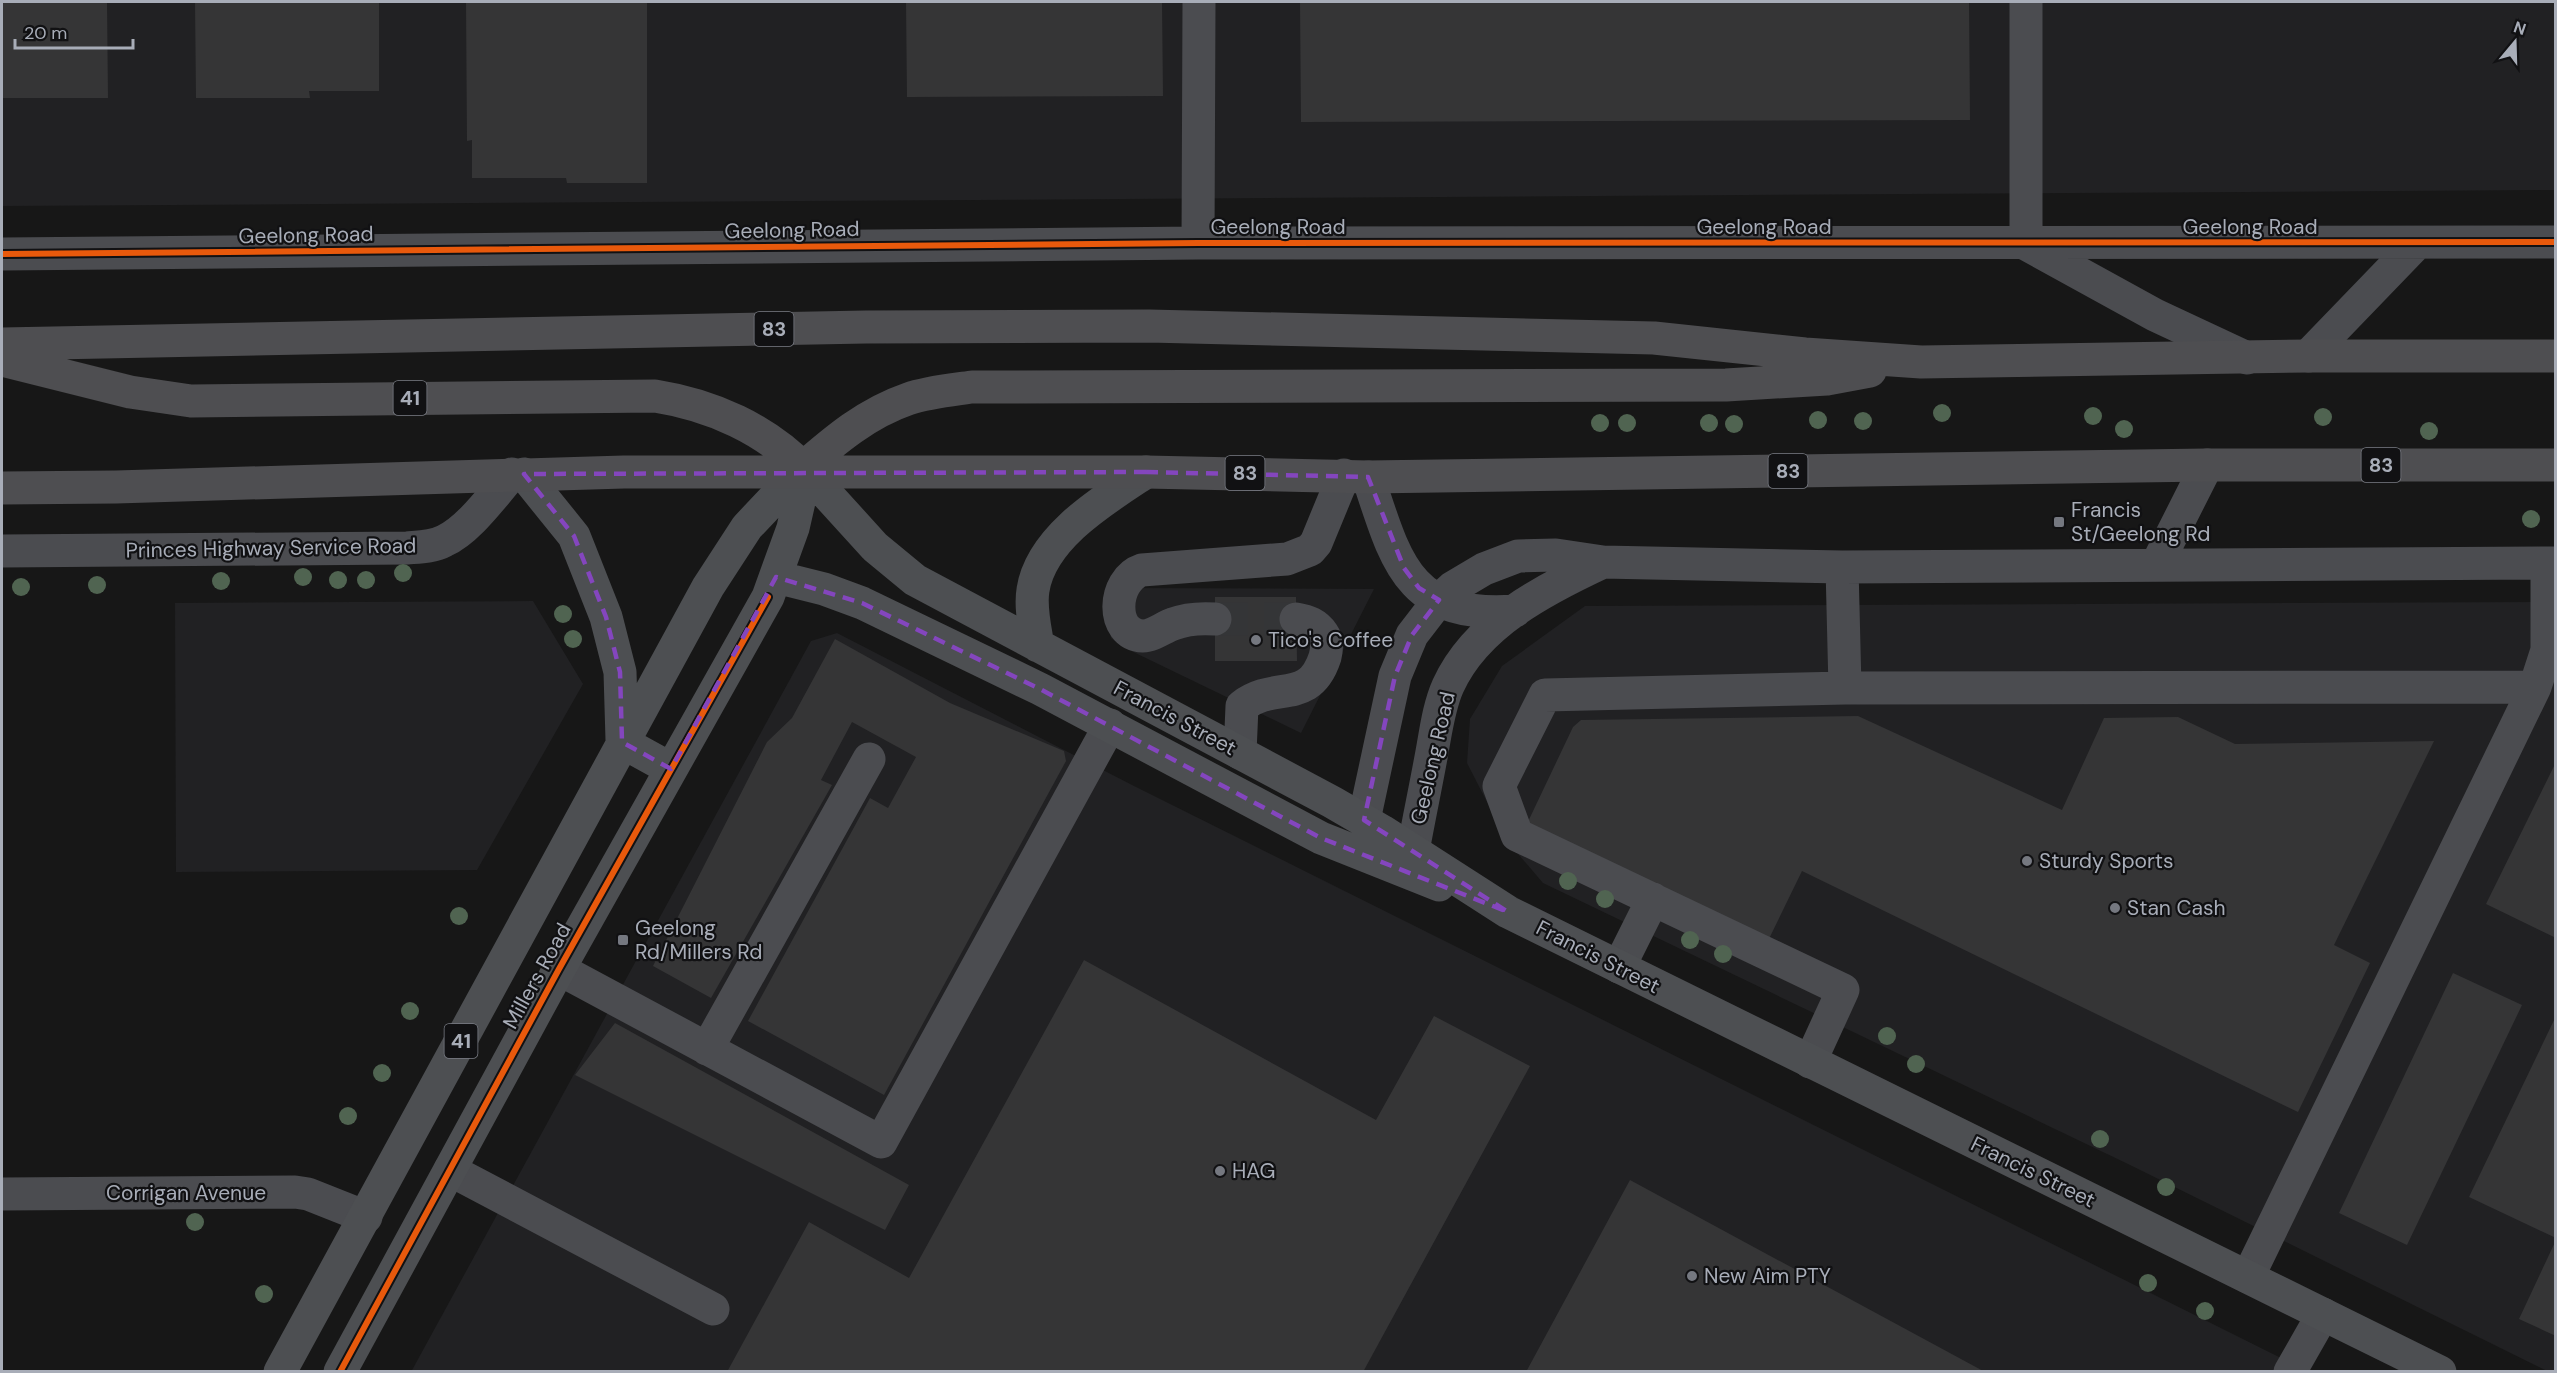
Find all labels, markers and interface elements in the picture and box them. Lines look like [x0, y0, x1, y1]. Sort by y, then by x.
scale bar [15, 12, 134, 50]
north arrow [2485, 12, 2545, 72]
text: N [2511, 16, 2529, 40]
text: 20 m [24, 21, 67, 45]
street label: Geelong Road [1210, 213, 1346, 241]
street label: Geelong Road [1696, 213, 1832, 241]
street label: Geelong Road [2182, 213, 2318, 241]
street label: Geelong Road [724, 215, 860, 245]
street label: Geelong Road [238, 220, 374, 250]
road number: 83 [754, 312, 794, 346]
road number: 41 [394, 381, 426, 415]
road number: 83 [2362, 448, 2400, 482]
road number: 83 [1768, 454, 1808, 488]
road number: 83 [1226, 456, 1264, 490]
place label: Francis St/Geelong Rd [2071, 496, 2210, 548]
marker: Francis St/Geelong Rd [2052, 515, 2066, 529]
street label: Princes Highway Service Road [125, 531, 417, 565]
place label: Tico's Coffee [1268, 626, 1393, 654]
marker: Tico's Coffee [1249, 633, 1263, 647]
street label: Francis Street [1109, 674, 1241, 762]
street label: Geelong Road [1404, 689, 1462, 827]
place label: Sturdy Sports [2039, 847, 2174, 875]
marker: Sturdy Sports [2020, 854, 2034, 868]
place label: Stan Cash [2127, 894, 2226, 922]
marker: Stan Cash [2108, 901, 2122, 915]
place label: Geelong Rd/Millers Rd [635, 914, 762, 966]
street label: Francis Street [1531, 914, 1665, 1000]
street label: Millers Road [496, 918, 578, 1034]
marker: Geelong Rd/Millers Rd [616, 933, 630, 947]
road number: 41 [444, 1024, 478, 1058]
street label: Francis Street [1966, 1130, 2100, 1214]
place label: HAG [1232, 1157, 1275, 1185]
marker: HAG [1213, 1164, 1227, 1178]
street label: Corrigan Avenue [106, 1179, 266, 1207]
place label: New Aim PTY [1704, 1262, 1831, 1290]
marker: New Aim PTY [1685, 1269, 1699, 1283]

